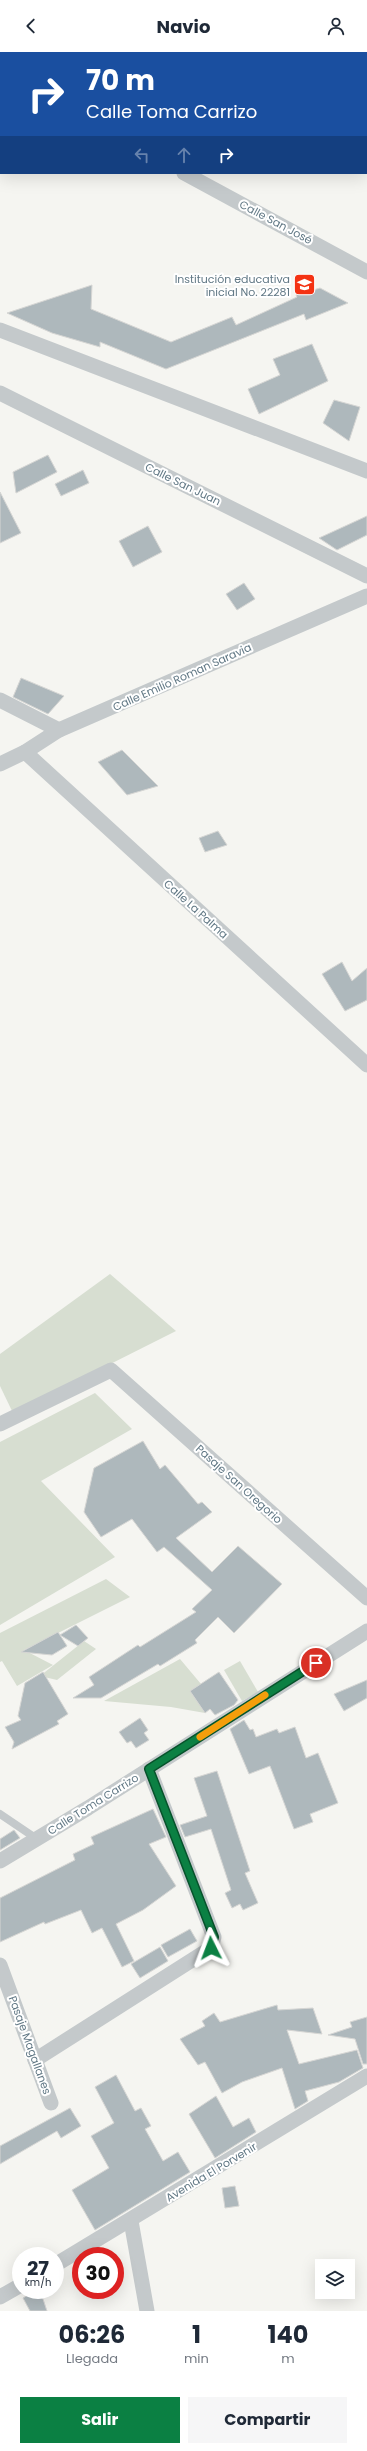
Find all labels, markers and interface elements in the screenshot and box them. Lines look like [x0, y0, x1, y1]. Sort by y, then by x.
text: Navio [157, 14, 210, 39]
icon: back [20, 15, 42, 37]
icon: person [325, 15, 347, 37]
text: 70 m [86, 61, 155, 100]
icon: right [20, 68, 72, 120]
text: Calle Toma Carrizo [86, 99, 257, 124]
icon: left [131, 144, 153, 166]
icon: ahead [173, 144, 195, 166]
icon: right [215, 144, 237, 166]
street label: Calle San José [237, 196, 315, 248]
place label: Institución educativa inicial No. 22281 [175, 271, 290, 300]
school or university icon: Institución educativa inicial No. 22281 [292, 272, 318, 298]
street label: Calle San Juan [143, 459, 223, 509]
street label: Calle Emilio Roman Saravia [110, 639, 254, 715]
street label: Calle La Palma [160, 876, 232, 942]
street label: Pasaje San Oregorio [192, 1441, 286, 1527]
pin [299, 1646, 333, 1680]
icon: arrive [305, 1652, 327, 1674]
street label: Calle Toma Carrizo [44, 1769, 142, 1839]
position arrow [190, 1927, 232, 1969]
street label: Pasaje Magallanes [5, 1994, 55, 2097]
street label: Avenida El Porvenir [162, 2138, 260, 2206]
speed limit sign: 30 [72, 2247, 124, 2299]
text: 27 [27, 2254, 49, 2282]
map controls [315, 2259, 355, 2299]
button: layers [315, 2259, 355, 2299]
text: km/h [25, 2275, 51, 2290]
text: 06:26 [59, 2318, 125, 2351]
text: 1 [192, 2318, 201, 2351]
text: 140 [267, 2318, 308, 2351]
text: Llegada [66, 2349, 118, 2368]
text: min [184, 2349, 209, 2368]
text: m [281, 2349, 295, 2368]
button: Salir [20, 2397, 180, 2443]
button: Compartir [188, 2397, 347, 2443]

